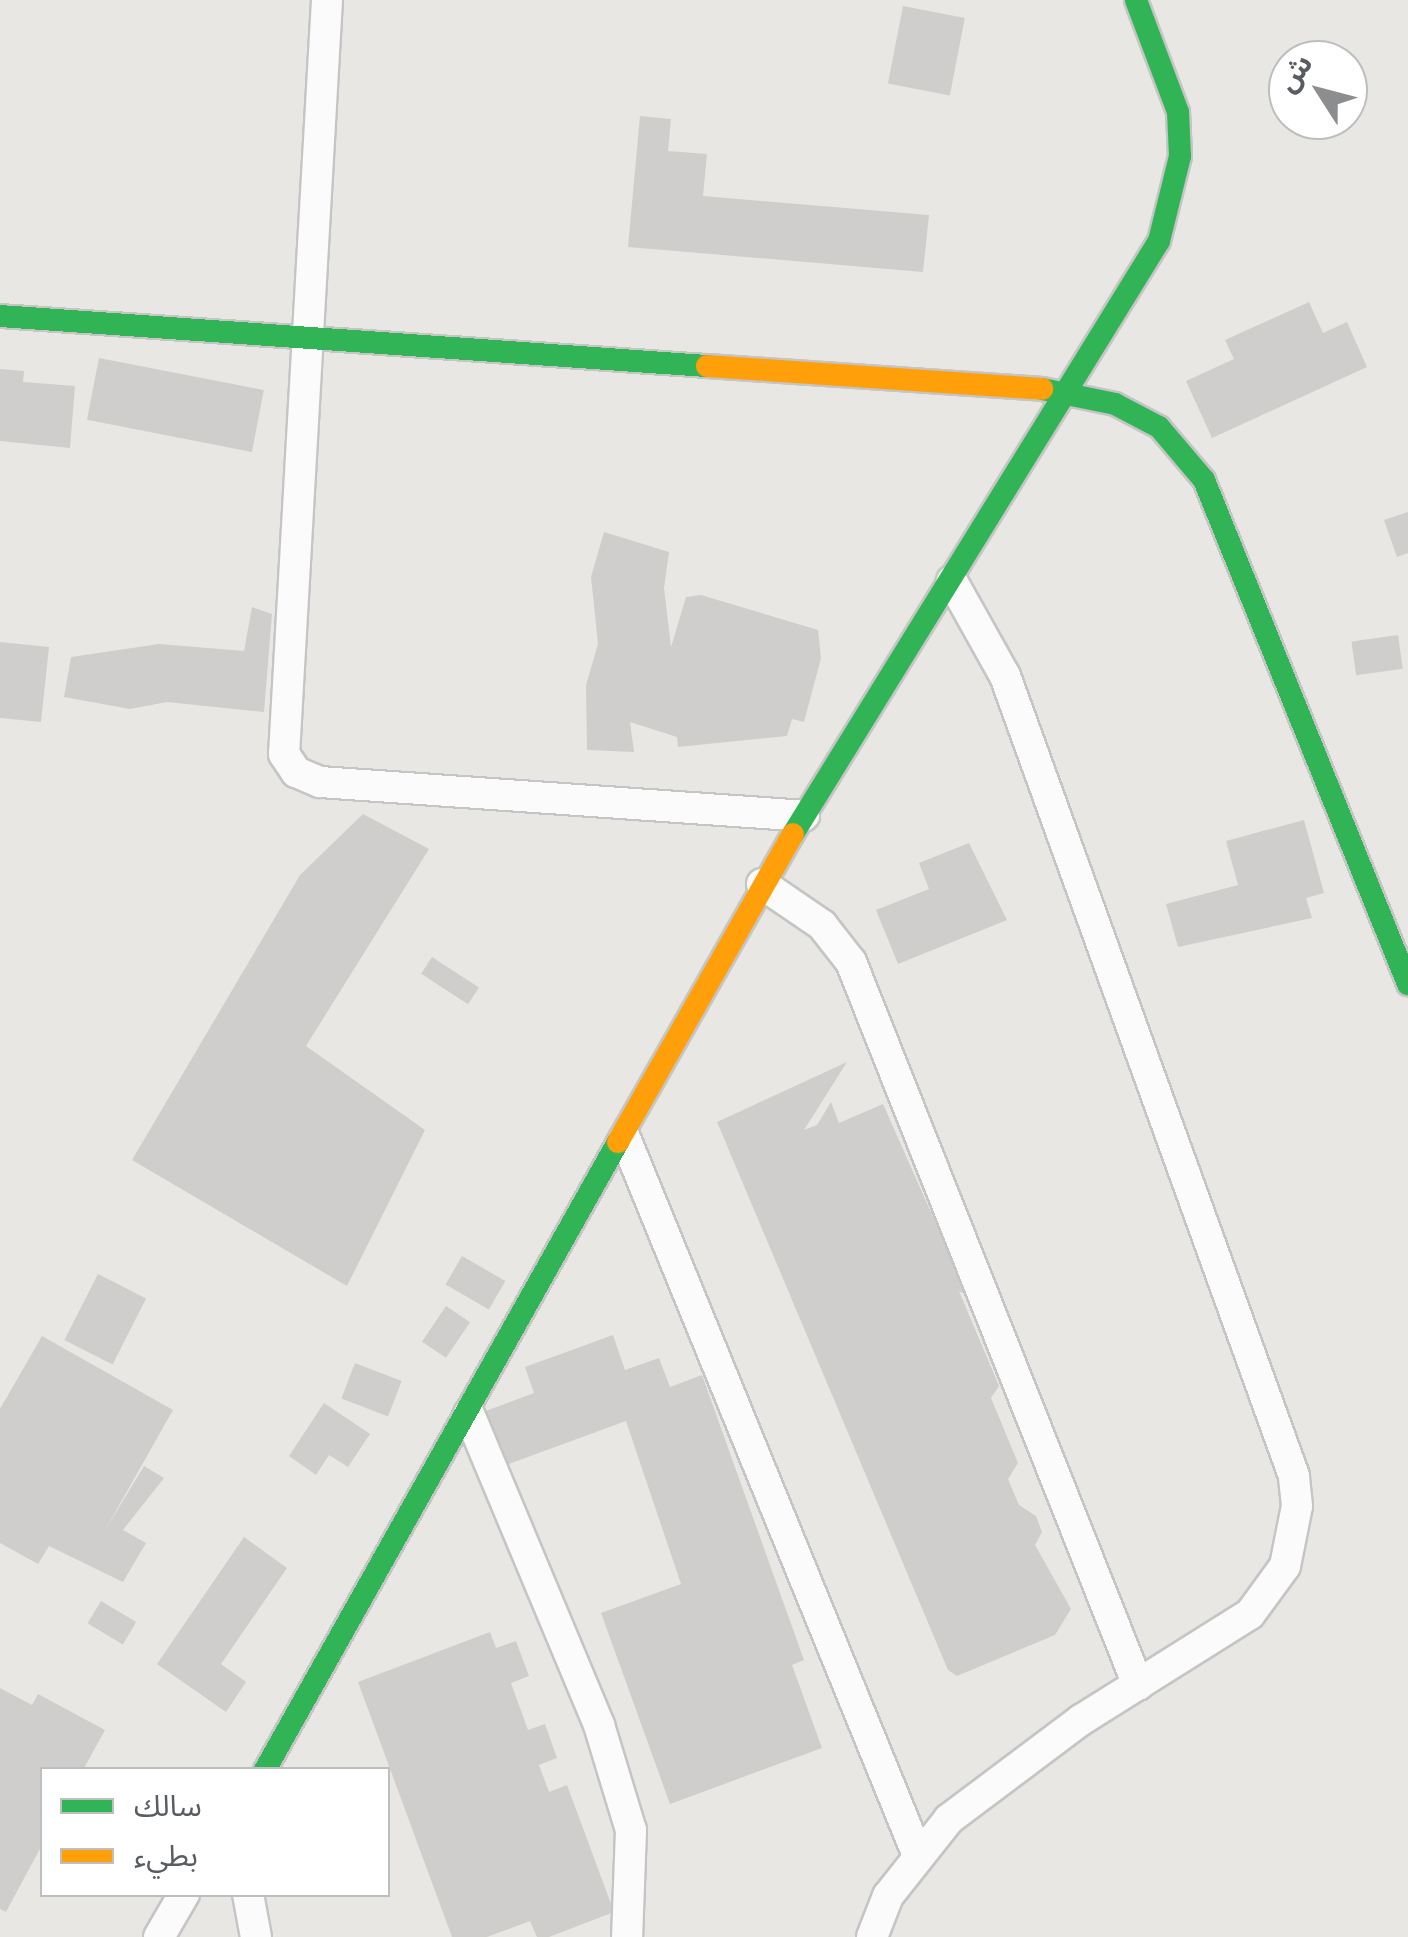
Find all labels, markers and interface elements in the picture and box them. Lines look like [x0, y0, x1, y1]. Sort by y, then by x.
north arrow [1268, 40, 1368, 140]
text: ش [1268, 46, 1323, 101]
legend [40, 1767, 390, 1897]
text: سالك [134, 1785, 202, 1828]
text: بطيء [134, 1835, 198, 1878]

